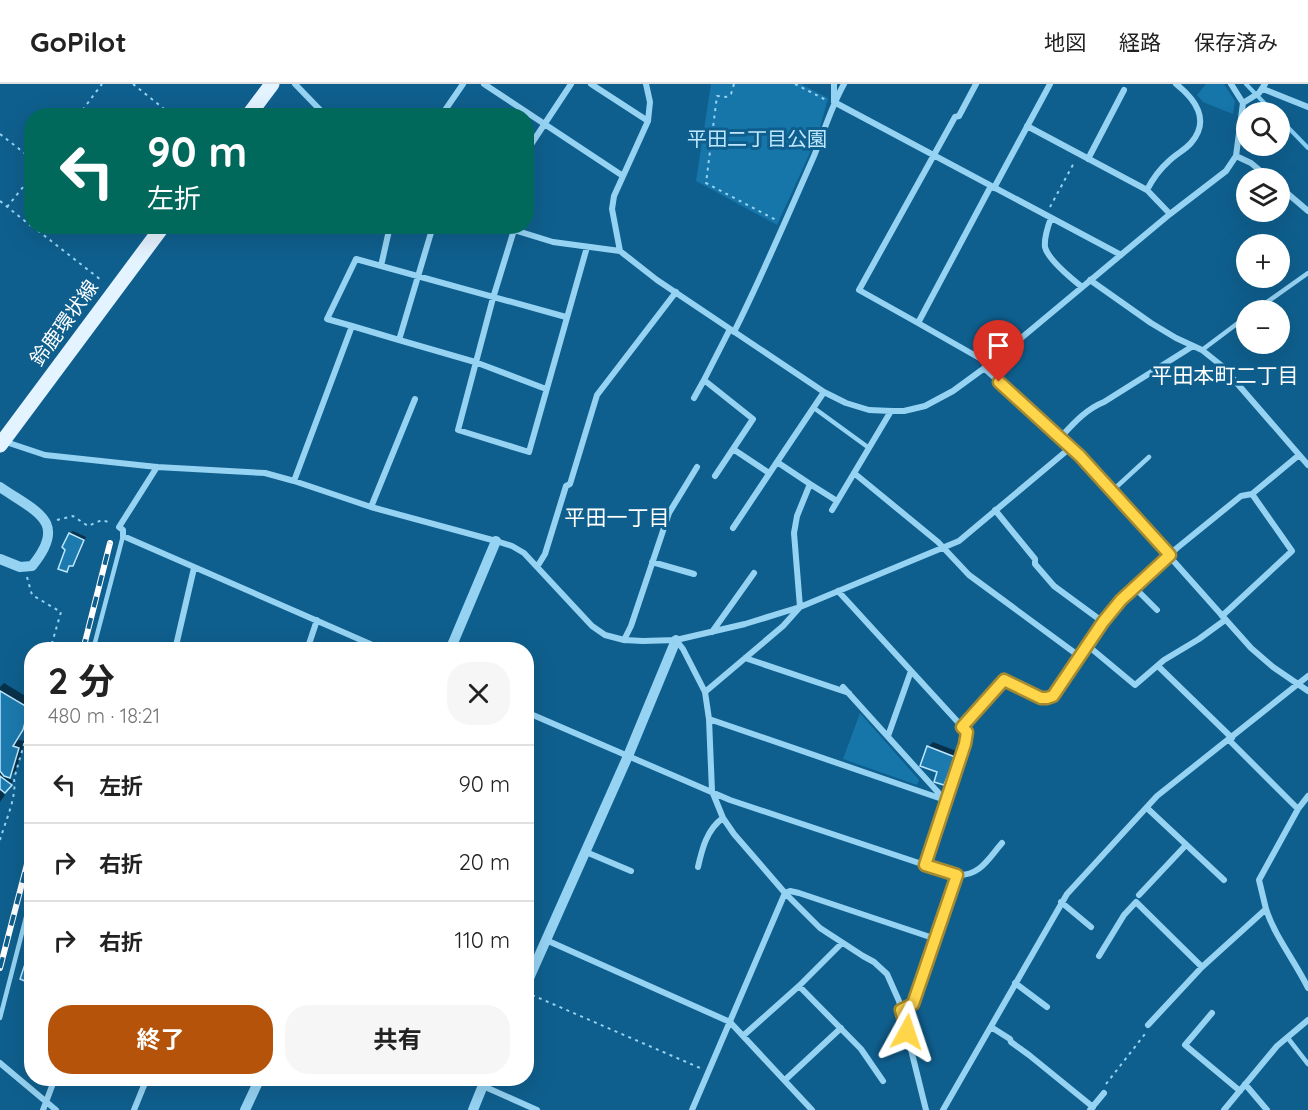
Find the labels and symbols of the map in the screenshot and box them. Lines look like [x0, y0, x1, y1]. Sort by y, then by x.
park label: 平田二丁目公園 [687, 126, 827, 151]
street label: 鈴鹿環状線 [24, 275, 103, 371]
pin [973, 320, 1024, 382]
district label: 平田本町二丁目 [1152, 362, 1299, 388]
district label: 平田一丁目 [565, 504, 670, 530]
position arrow [875, 1000, 939, 1064]

